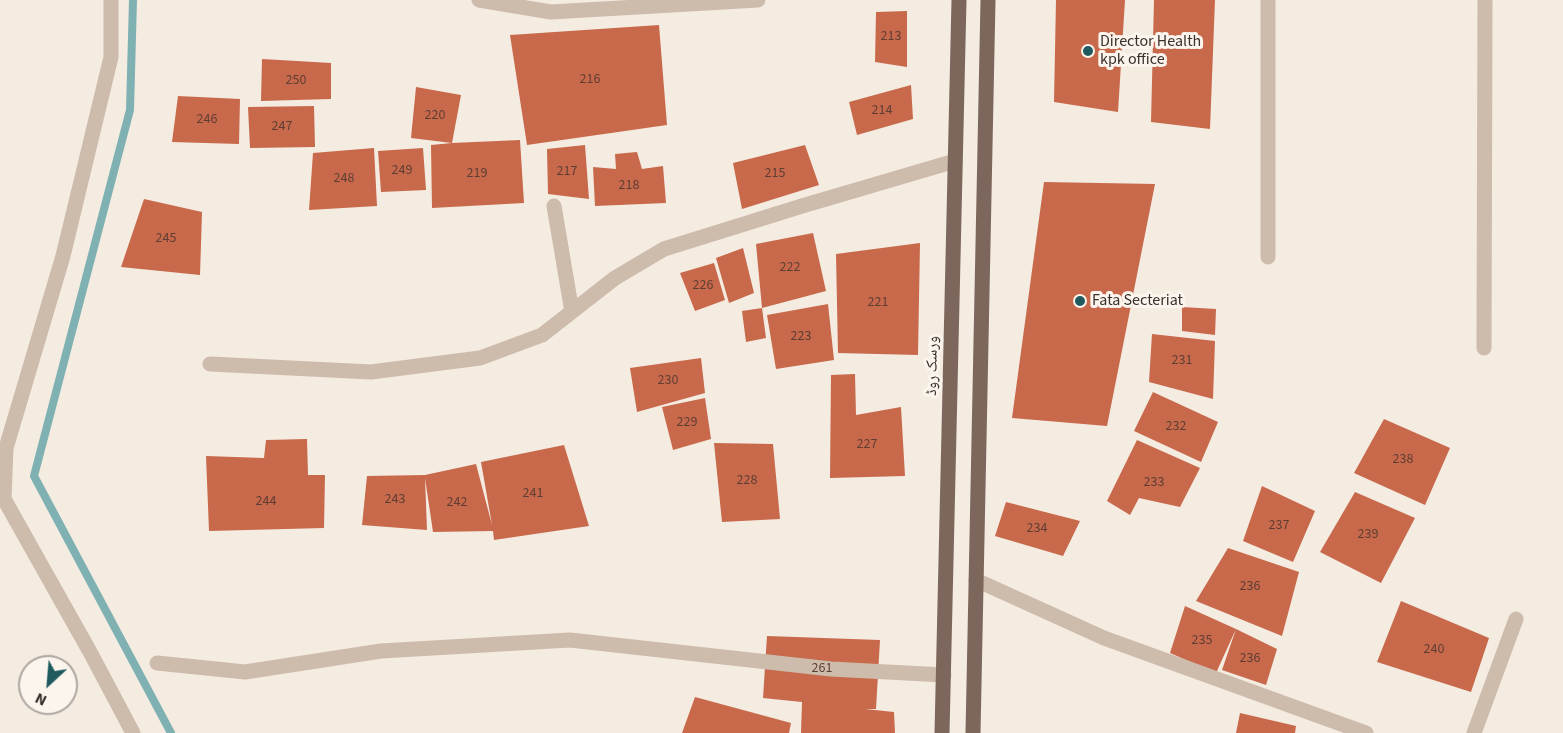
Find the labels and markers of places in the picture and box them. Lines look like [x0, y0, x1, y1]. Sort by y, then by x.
place label: Director Health kpk office [1100, 32, 1201, 70]
marker: Director Health kpk office [1081, 44, 1095, 58]
place label: Fata Secteriat [1092, 291, 1183, 311]
marker: Fata Secteriat [1073, 294, 1087, 308]

